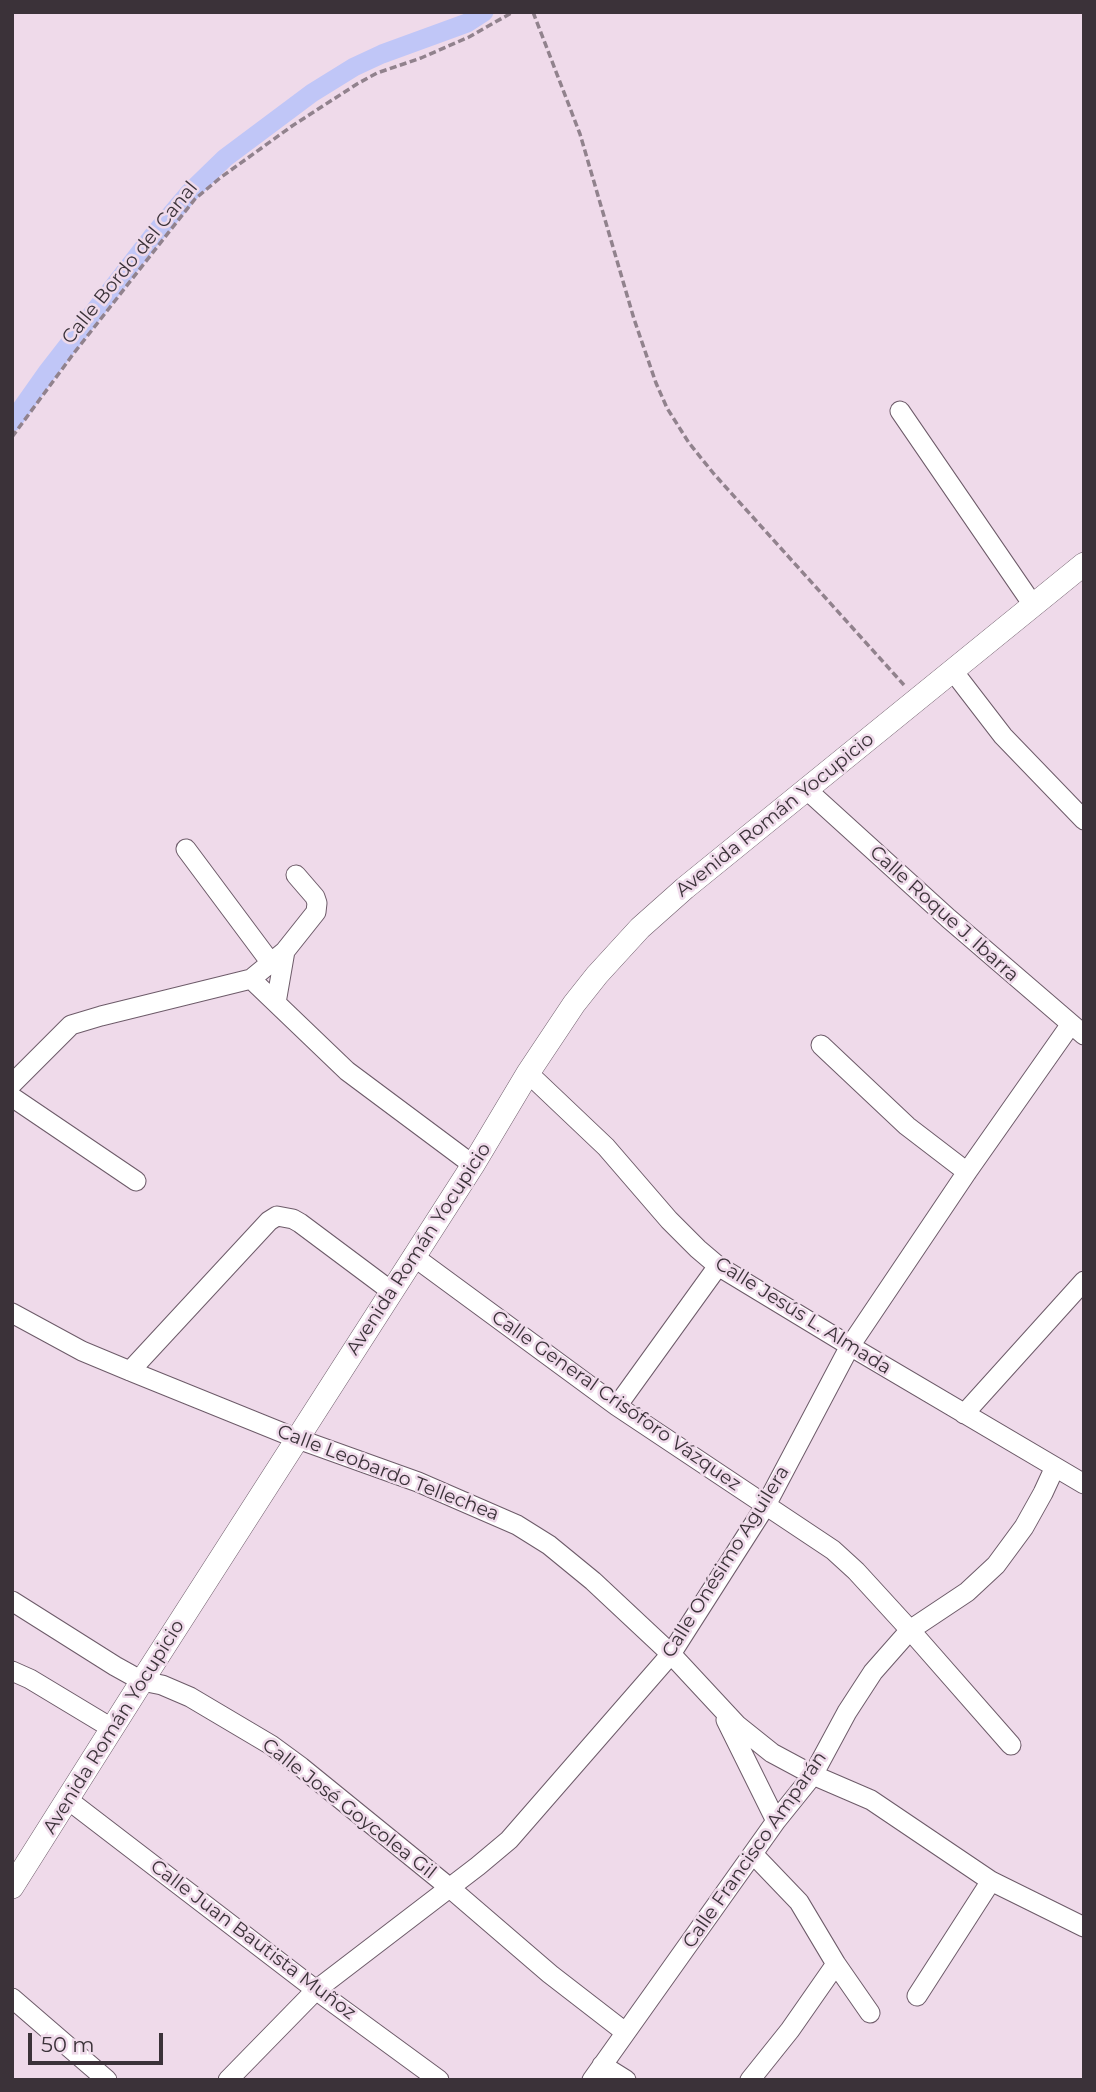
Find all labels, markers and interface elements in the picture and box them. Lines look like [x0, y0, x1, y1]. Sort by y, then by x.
street label: Calle Bordo del Canal [57, 177, 203, 349]
street label: Avenida Román Yocupicio [671, 728, 879, 902]
street label: Calle Roque J. Ibarra [865, 841, 1023, 987]
street label: Avenida Román Yocupicio [342, 1139, 496, 1359]
street label: Calle Jesús L. Almada [711, 1252, 895, 1380]
street label: Calle General Crisóforo Vázquez [487, 1306, 745, 1496]
street label: Calle Leobardo Tellechea [274, 1420, 502, 1526]
street label: Calle Onésimo Aguilera [658, 1462, 794, 1662]
street label: Avenida Román Yocupicio [39, 1616, 189, 1838]
street label: Calle José Goycolea Gil [257, 1734, 441, 1884]
street label: Calle Francisco Amparán [678, 1747, 832, 1953]
street label: Calle Juan Bautista Muñoz [146, 1855, 360, 2025]
scale bar [32, 2018, 166, 2062]
text: 50 m [41, 2032, 95, 2057]

